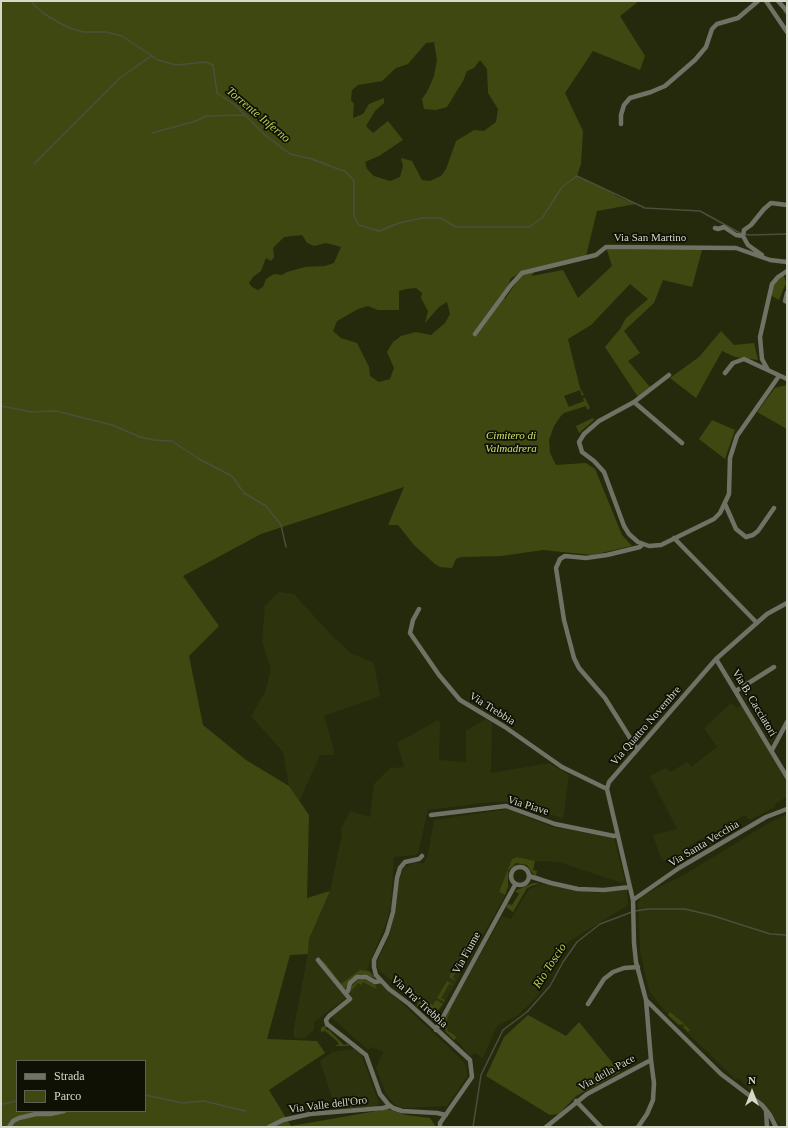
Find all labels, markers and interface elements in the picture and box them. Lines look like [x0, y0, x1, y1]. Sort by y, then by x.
water label: Torrente Inferno [223, 84, 293, 146]
street label: Via San Martino [614, 231, 686, 245]
park label: Cimitero di Valmadrera [485, 429, 537, 455]
street label: Via B. Cacciatori [729, 667, 779, 739]
street label: Via Quattro Novembre [608, 684, 684, 768]
street label: Via Trebbia [467, 690, 517, 728]
street label: Via Piave [506, 793, 550, 819]
street label: Via Santa Vecchia [666, 818, 742, 870]
street label: Via Fiume [450, 930, 484, 976]
water label: Rio Toscio [530, 941, 570, 991]
street label: Via Pra' Trebbia [388, 973, 450, 1031]
street label: Via della Pace [576, 1052, 638, 1094]
legend [16, 1060, 146, 1112]
text: Strada [54, 1069, 85, 1083]
north arrow [732, 1072, 772, 1112]
text: N [748, 1074, 756, 1086]
text: Parco [54, 1089, 81, 1103]
street label: Via Valle dell'Oro [288, 1094, 368, 1116]

